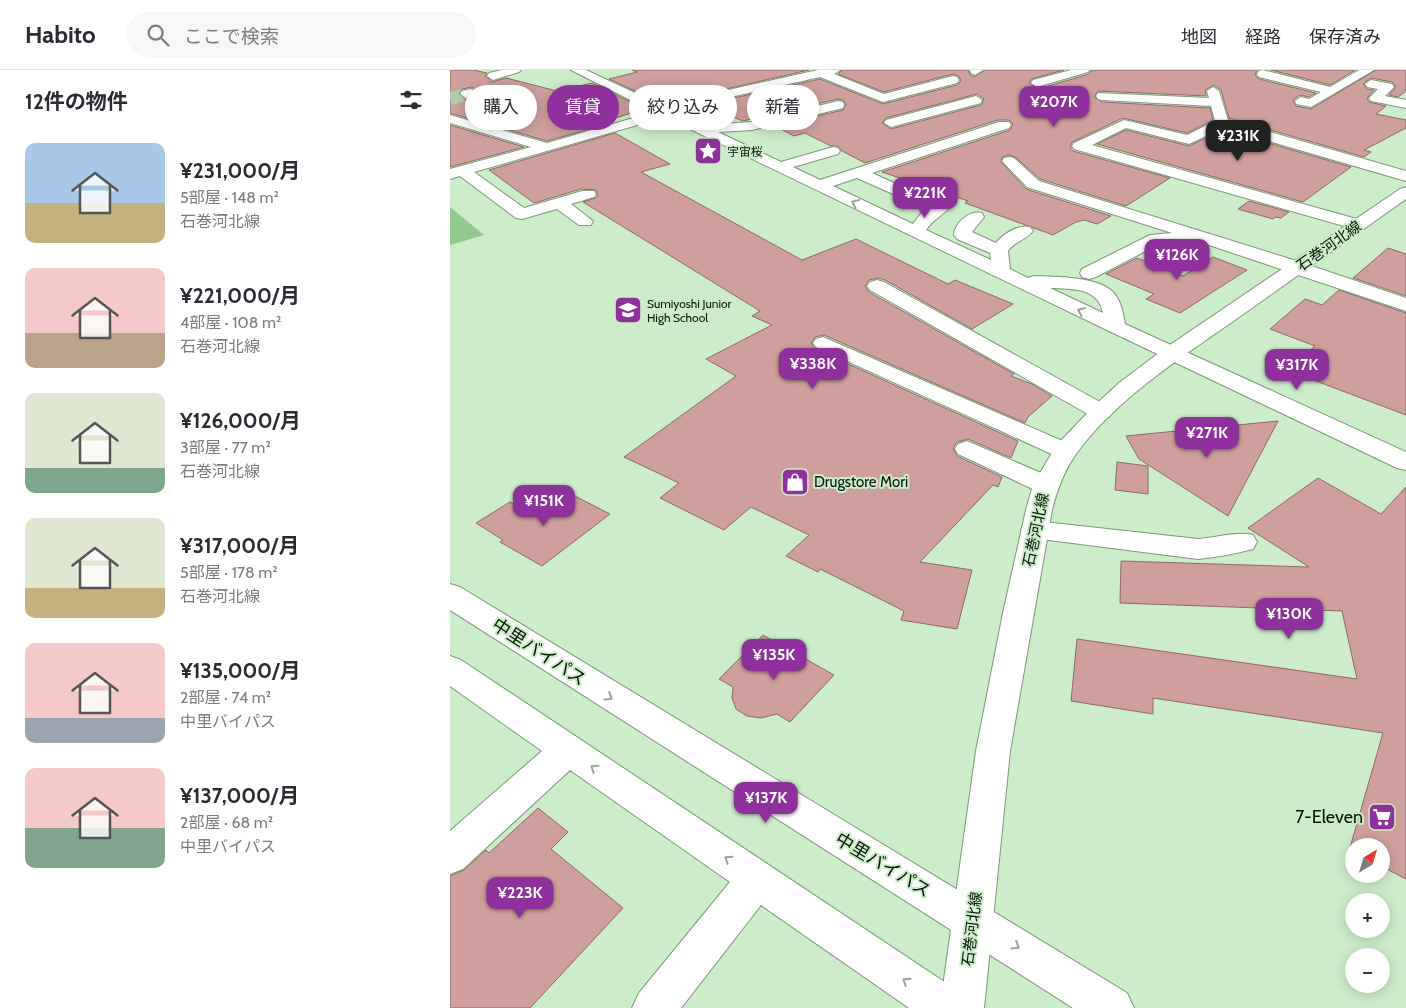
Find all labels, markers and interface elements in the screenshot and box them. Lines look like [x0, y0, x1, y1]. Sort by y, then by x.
search box [126, 12, 476, 57]
text: Habito [25, 20, 96, 49]
icon: search [144, 21, 172, 49]
text: ここで検索 [184, 25, 279, 48]
text: 地図 [1181, 26, 1217, 48]
text: 経路 [1245, 26, 1281, 48]
text: 保存済み [1309, 26, 1381, 48]
chip: 購入 [465, 85, 537, 130]
chip: 賃貸 [547, 85, 619, 130]
chip: 絞り込み [629, 85, 737, 130]
chip: 新着 [747, 85, 819, 130]
pin: ¥207K [1019, 85, 1089, 128]
icon: filters [397, 86, 425, 114]
text: 12件の物件 [25, 89, 128, 114]
text: ¥207K [1030, 92, 1078, 111]
pin: ¥231K [1203, 119, 1273, 162]
text: ¥231K [1217, 126, 1259, 145]
place icon: 宇宙桜 [693, 136, 723, 166]
place label: 宇宙桜 [727, 144, 763, 159]
text: ¥231,000/月 [180, 158, 300, 183]
icon: home [65, 163, 125, 223]
pin: ¥221K [890, 176, 960, 219]
text: ¥221K [904, 183, 946, 202]
text: 5部屋 · 148 m² [180, 188, 279, 207]
one-way arrow [851, 199, 860, 210]
text: 石巻河北線 [180, 212, 260, 231]
street label: 石巻河北線 [1293, 217, 1365, 275]
pin: ¥126K [1142, 238, 1212, 281]
text: ¥126K [1155, 245, 1199, 264]
text: ¥221,000/月 [180, 283, 300, 308]
icon: home [65, 288, 125, 348]
school or university icon: Sumiyoshi Junior High School [613, 295, 643, 325]
place label: Sumiyoshi Junior High School [647, 296, 732, 325]
one-way arrow [1077, 307, 1086, 317]
text: 4部屋 · 108 m² [180, 313, 281, 332]
text: 石巻河北線 [180, 337, 260, 356]
pin: ¥338K [778, 348, 848, 390]
pin: ¥317K [1262, 348, 1332, 391]
text: ¥338K [790, 354, 836, 373]
text: ¥317K [1276, 355, 1318, 374]
text: ¥126,000/月 [180, 408, 301, 433]
icon: home [65, 413, 125, 473]
pin: ¥271K [1172, 416, 1242, 459]
text: ¥271K [1186, 423, 1228, 442]
text: 3部屋 · 77 m² [180, 438, 271, 457]
text: 石巻河北線 [180, 462, 260, 481]
shop icon: Drugstore Mori [780, 467, 810, 497]
place label: Drugstore Mori [814, 473, 908, 491]
pin: ¥151K [509, 484, 579, 527]
text: ¥151K [524, 491, 564, 510]
street label: 石巻河北線 [1019, 491, 1053, 569]
text: ¥317,000/月 [180, 533, 299, 558]
icon: home [65, 538, 125, 598]
text: 5部屋 · 178 m² [180, 563, 278, 582]
text: 石巻河北線 [180, 587, 260, 606]
pin: ¥130K [1254, 598, 1324, 640]
text: ¥130K [1266, 604, 1312, 623]
street label: 中里バイパス [488, 613, 590, 691]
pin: ¥135K [739, 638, 809, 681]
text: ¥135K [753, 645, 795, 664]
text: ¥135,000/月 [180, 658, 300, 683]
icon: home [65, 663, 125, 723]
text: 2部屋 · 74 m² [180, 688, 271, 707]
one-way arrow [603, 690, 612, 700]
text: 中里バイパス [180, 712, 276, 731]
one-way arrow [590, 765, 600, 774]
pin: ¥137K [731, 782, 801, 824]
text: ¥137,000/月 [180, 783, 299, 808]
icon: home [65, 788, 125, 848]
text: ¥137K [745, 788, 787, 807]
supermarket icon: 7-Eleven [1367, 802, 1397, 832]
place label: 7-Eleven [1295, 806, 1363, 828]
text: 2部屋 · 68 m² [180, 813, 273, 832]
street label: 中里バイパス [831, 828, 935, 902]
text: 中里バイパス [180, 837, 276, 856]
north arrow [1345, 838, 1390, 882]
map controls [1345, 838, 1390, 993]
one-way arrow [725, 856, 734, 865]
pin: ¥223K [485, 876, 555, 919]
text: ¥223K [497, 883, 543, 902]
street label: 石巻河北線 [958, 891, 986, 967]
button: + [1345, 893, 1390, 938]
one-way arrow [1010, 940, 1019, 950]
button: − [1345, 948, 1390, 993]
one-way arrow [902, 977, 911, 987]

